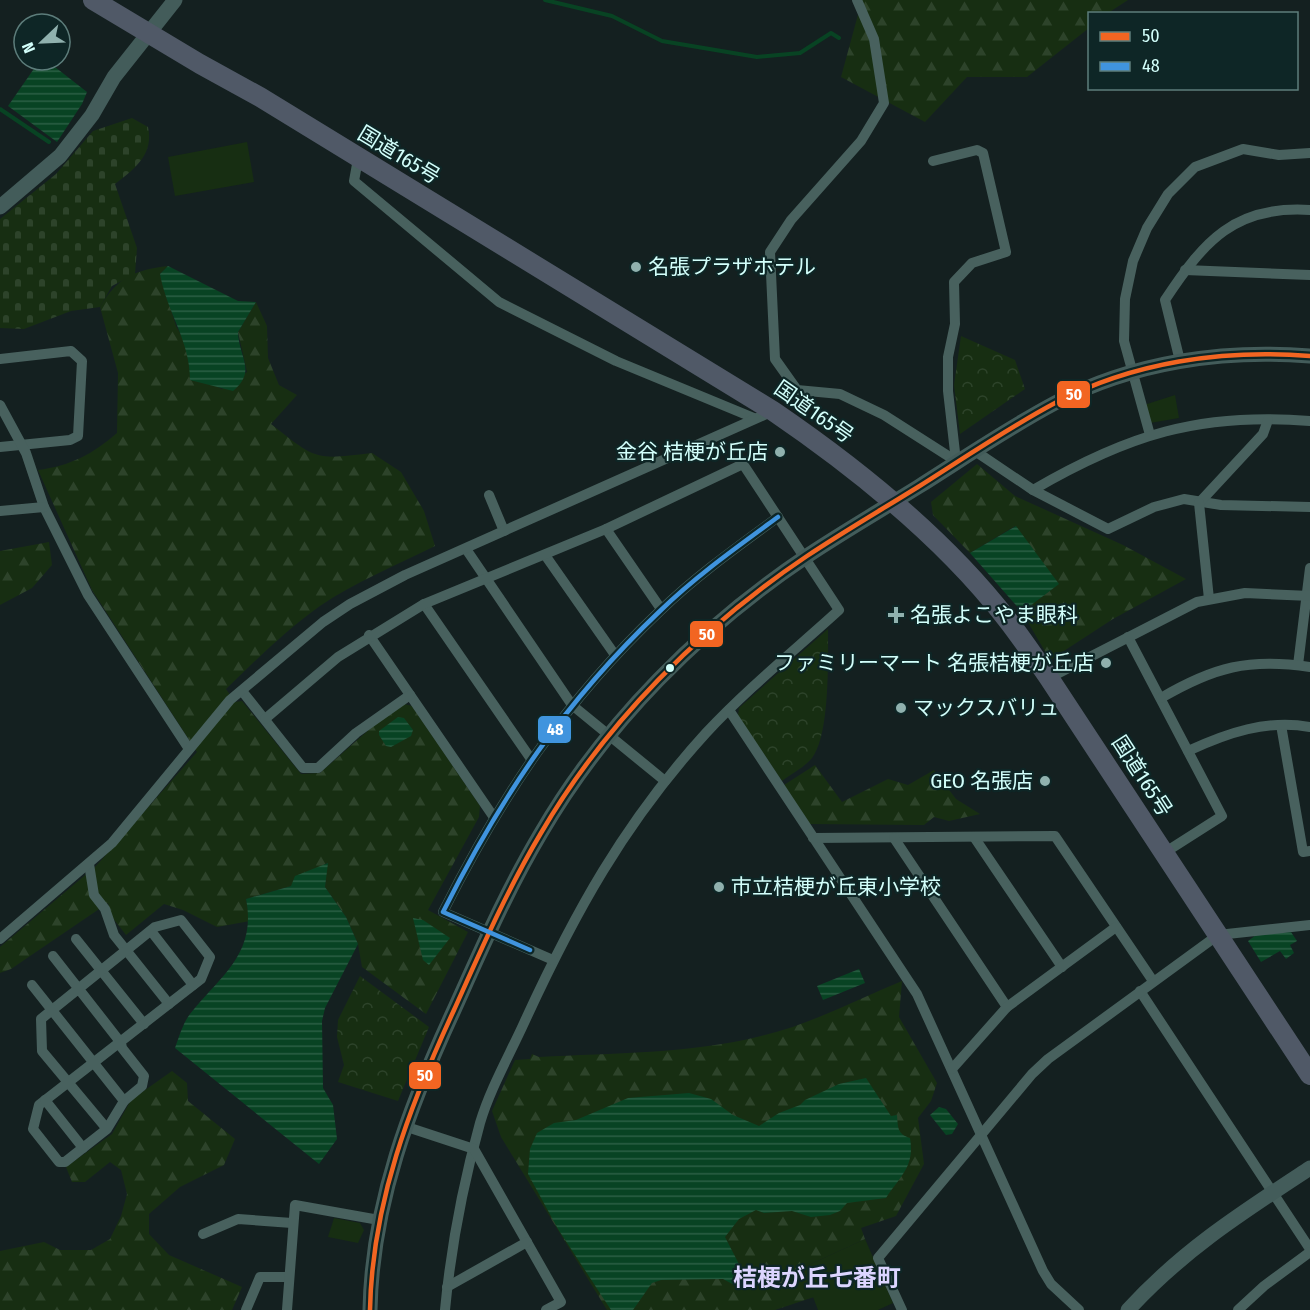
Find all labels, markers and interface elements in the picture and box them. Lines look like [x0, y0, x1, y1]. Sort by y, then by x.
north arrow [12, 12, 72, 72]
legend [1088, 12, 1298, 90]
text: 50 [1142, 25, 1160, 47]
text: N [18, 40, 39, 56]
text: 48 [1142, 55, 1160, 77]
street label: 国道165号 [353, 120, 445, 190]
place label: 名張プラザホテル [648, 254, 816, 280]
marker: 名張プラザホテル [629, 260, 643, 274]
street label: 国道165号 [769, 375, 859, 449]
line badge: 50 [1056, 380, 1091, 409]
text: 50 [1066, 385, 1083, 404]
place label: 金谷 桔梗が丘店 [616, 439, 768, 465]
marker: 金谷 桔梗が丘店 [773, 445, 787, 459]
place label: 名張よこやま眼科 [910, 602, 1078, 628]
marker: 名張よこやま眼科 [887, 606, 905, 624]
line badge: 50 [689, 620, 724, 648]
text: 50 [699, 625, 716, 644]
place label: ファミリーマート 名張桔梗が丘店 [774, 650, 1094, 676]
marker: ファミリーマート 名張桔梗が丘店 [1099, 656, 1113, 670]
unlabelled marker [664, 662, 676, 674]
place label: マックスバリュ [913, 695, 1059, 721]
marker: マックスバリュ [894, 701, 908, 715]
line badge: 48 [537, 715, 572, 744]
text: 48 [547, 720, 564, 739]
street label: 国道165号 [1106, 731, 1178, 821]
place label: GEO 名張店 [930, 768, 1033, 794]
marker: GEO 名張店 [1038, 774, 1052, 788]
place label: 市立桔梗が丘東小学校 [731, 874, 941, 900]
marker: 市立桔梗が丘東小学校 [712, 880, 726, 894]
line badge: 50 [408, 1061, 442, 1090]
text: 50 [417, 1066, 434, 1085]
district label: 桔梗が丘七番町 [733, 1264, 901, 1292]

